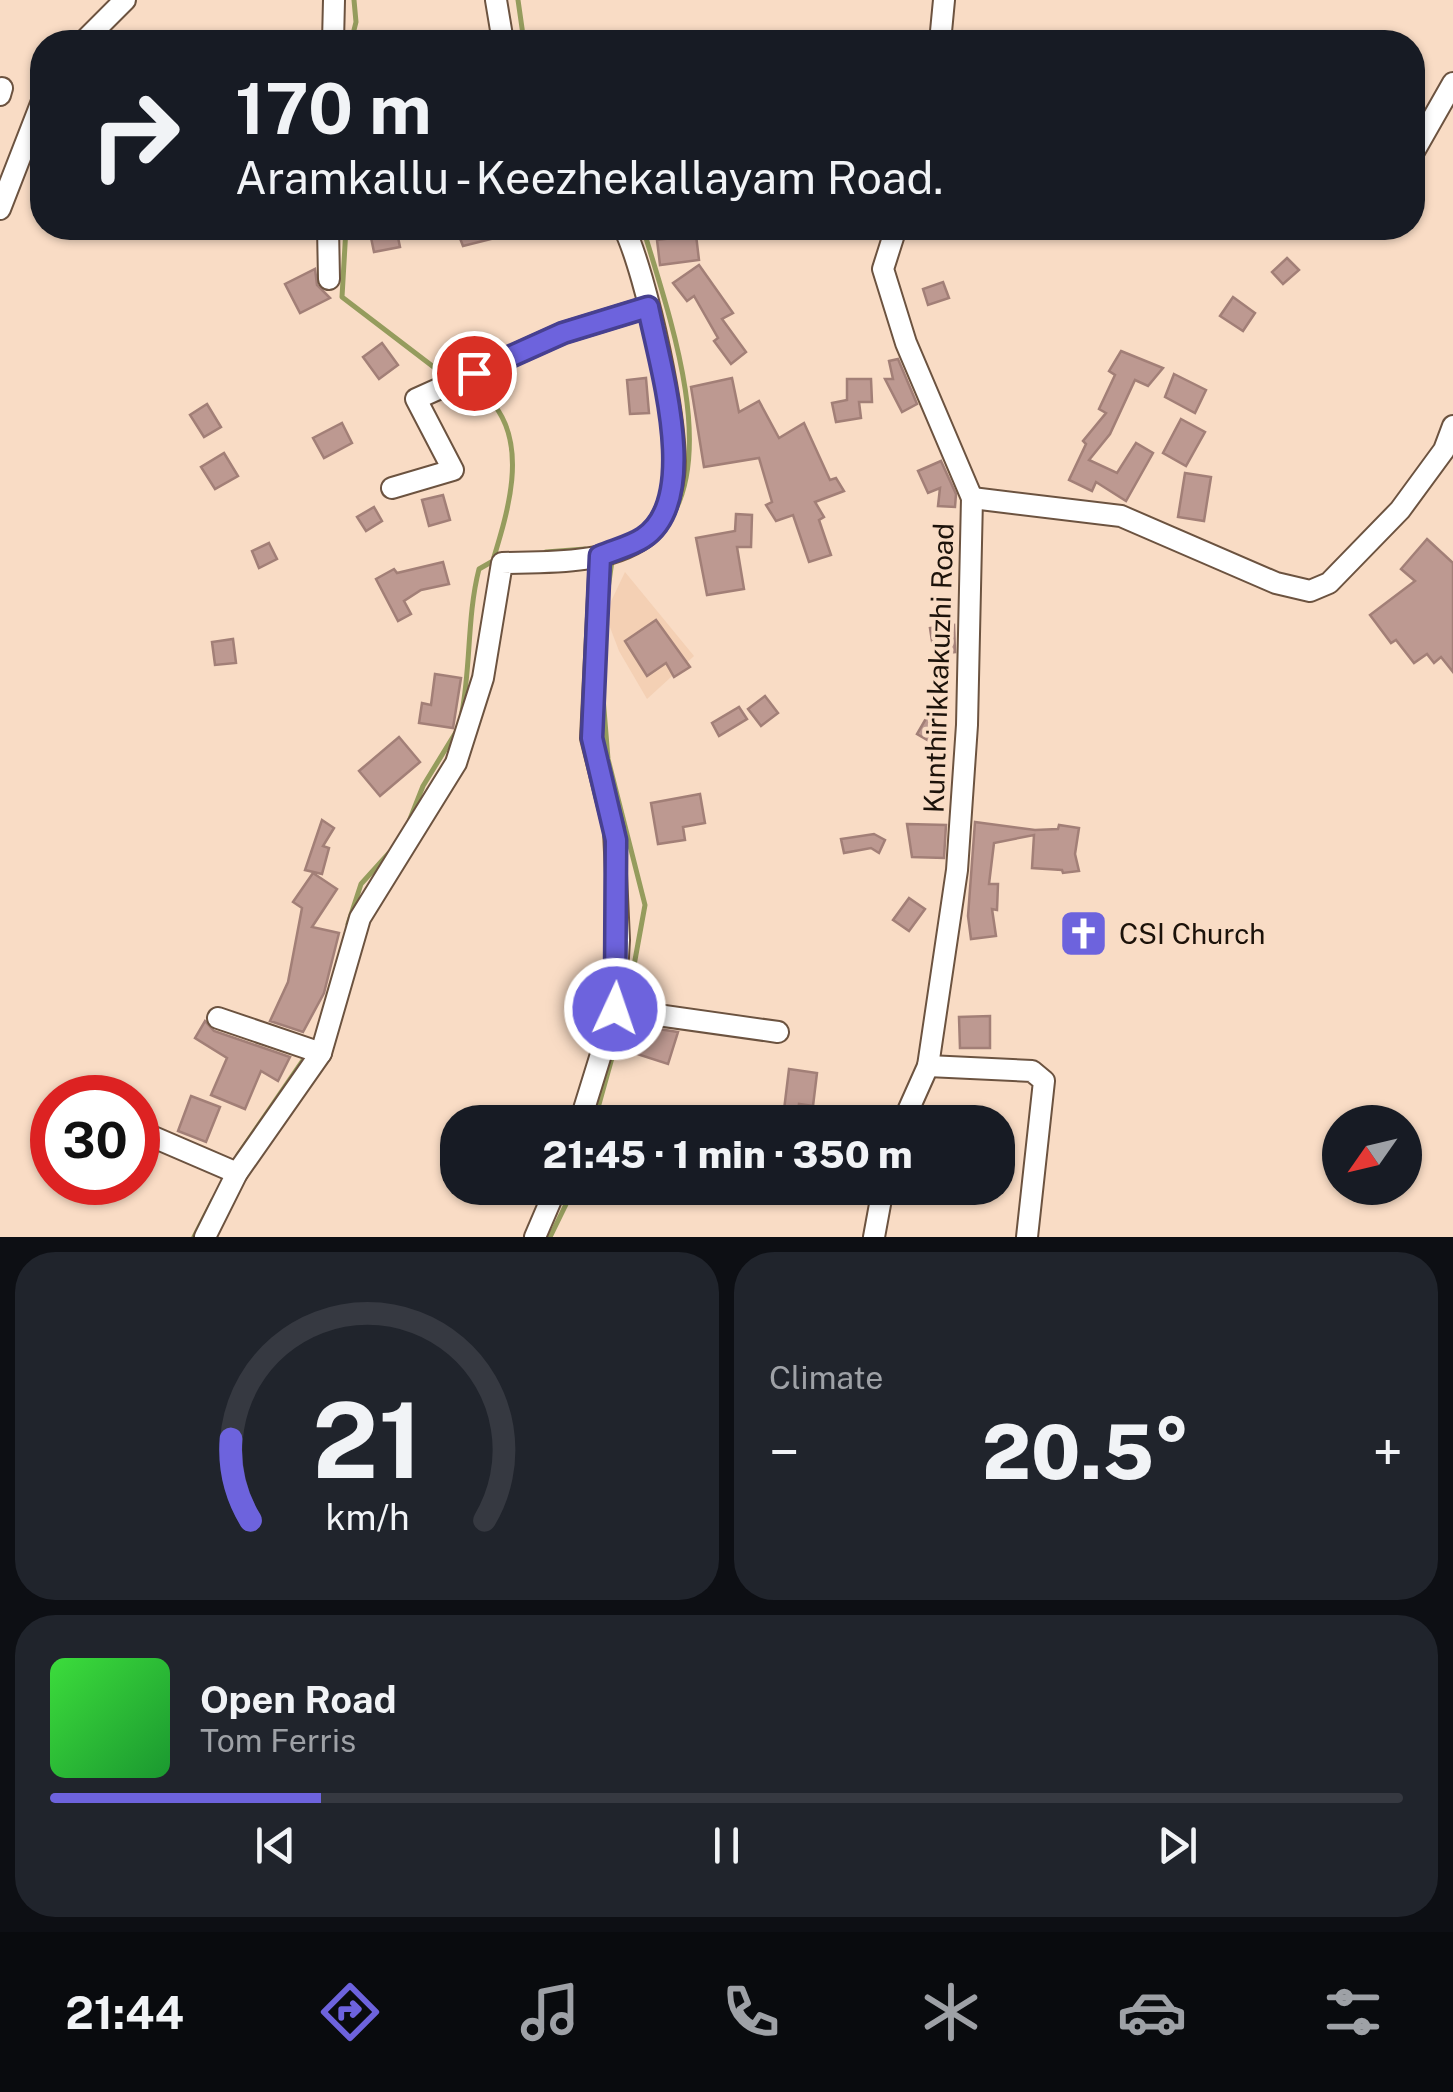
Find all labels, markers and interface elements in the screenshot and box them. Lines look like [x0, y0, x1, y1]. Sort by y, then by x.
text: 170 m [235, 67, 432, 150]
icon: right [70, 70, 200, 200]
text: Aramkallu - Keezhekallayam Road. [235, 151, 943, 204]
pin [432, 331, 517, 416]
icon: arrive [447, 346, 502, 401]
street label: Kunthirikkakuzhi Road [916, 522, 960, 814]
church icon: CSI Church [1058, 907, 1110, 959]
place label: CSI Church [1119, 917, 1265, 950]
position arrow [563, 957, 667, 1061]
speed limit sign: 30 [30, 1075, 160, 1205]
north arrow [1322, 1105, 1422, 1205]
map controls [1322, 1105, 1422, 1205]
text: 21:45 · 1 min · 350 m [542, 1132, 913, 1177]
text: Climate [769, 1359, 883, 1396]
text: 21 [312, 1379, 422, 1501]
text: 20.5° [982, 1408, 1190, 1496]
text: − [769, 1420, 800, 1484]
text: + [1373, 1420, 1403, 1484]
text: km/h [325, 1496, 409, 1538]
text: Open Road [200, 1677, 397, 1722]
text: Tom Ferris [200, 1722, 356, 1759]
icon: previous [248, 1818, 303, 1873]
icon: pause [699, 1818, 754, 1873]
icon: next [1150, 1818, 1205, 1873]
icon: directions [315, 1977, 385, 2047]
icon: music [515, 1977, 585, 2047]
icon: phone [716, 1977, 786, 2047]
icon: climate [916, 1977, 986, 2047]
icon: car [1117, 1977, 1187, 2047]
icon: filters [1318, 1977, 1388, 2047]
text: 21:44 [65, 1986, 184, 2039]

